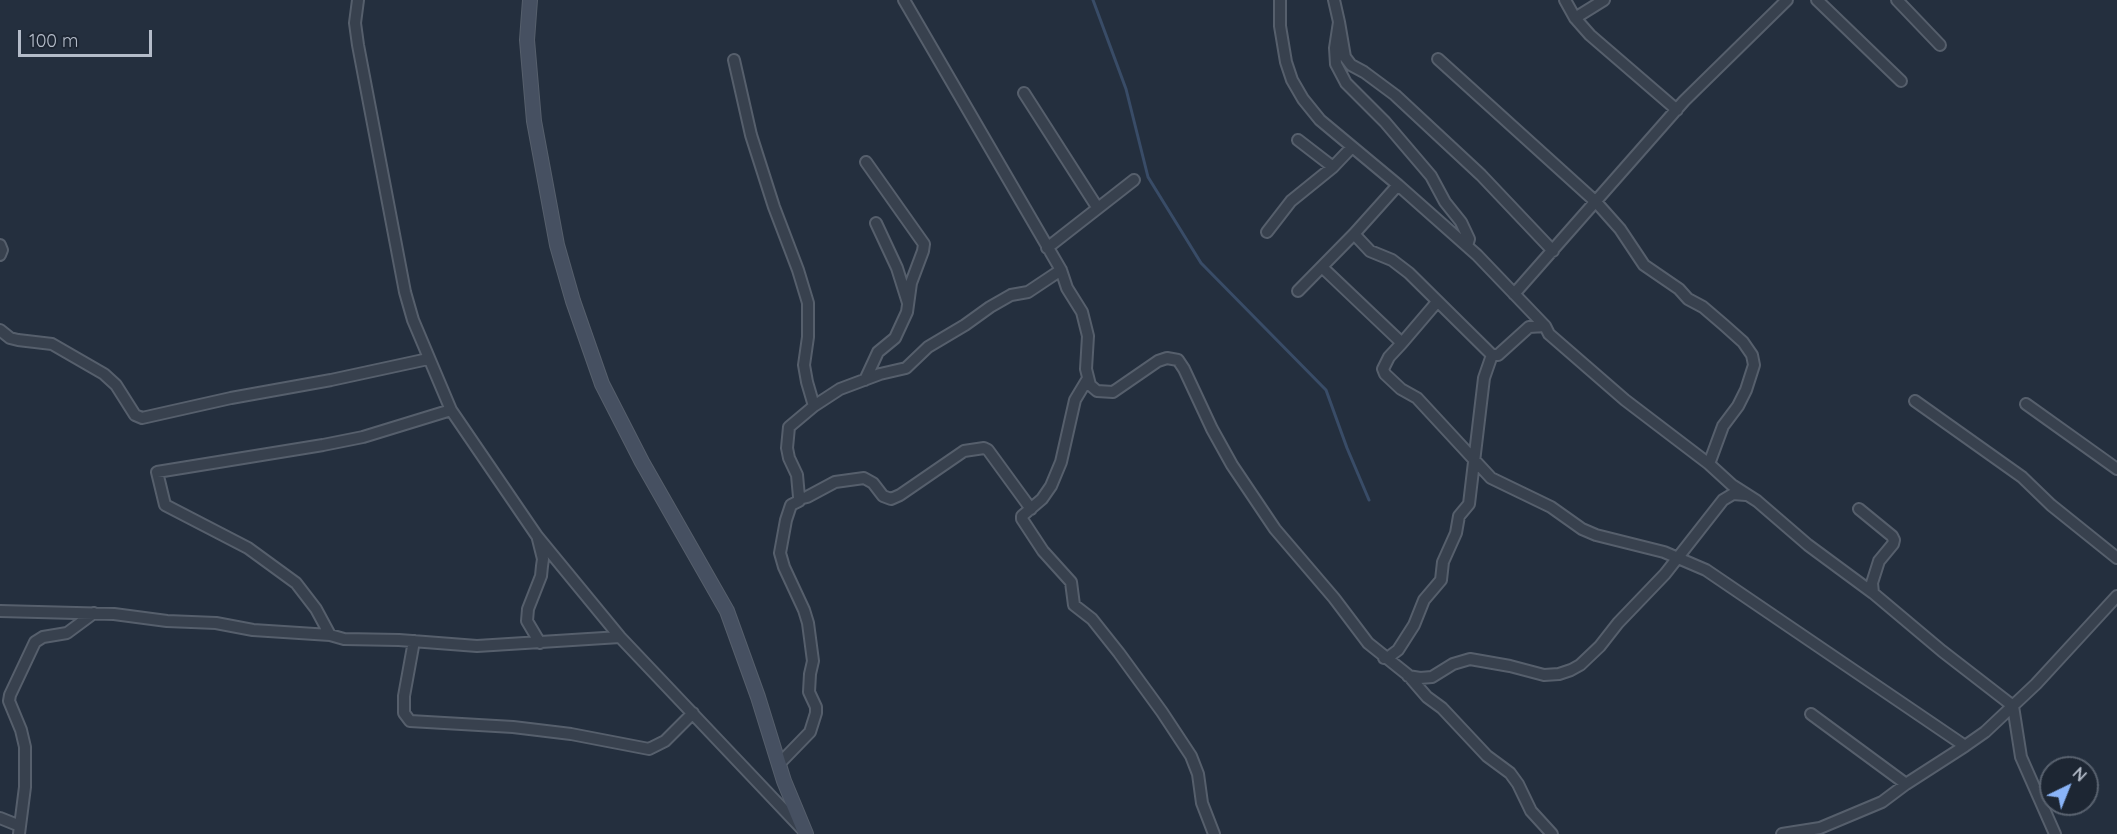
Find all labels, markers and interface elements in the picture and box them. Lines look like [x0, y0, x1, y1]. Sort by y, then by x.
scale bar [21, 18, 154, 56]
text: 100 m [29, 29, 78, 52]
north arrow [2039, 756, 2099, 816]
text: N [2069, 763, 2091, 786]

